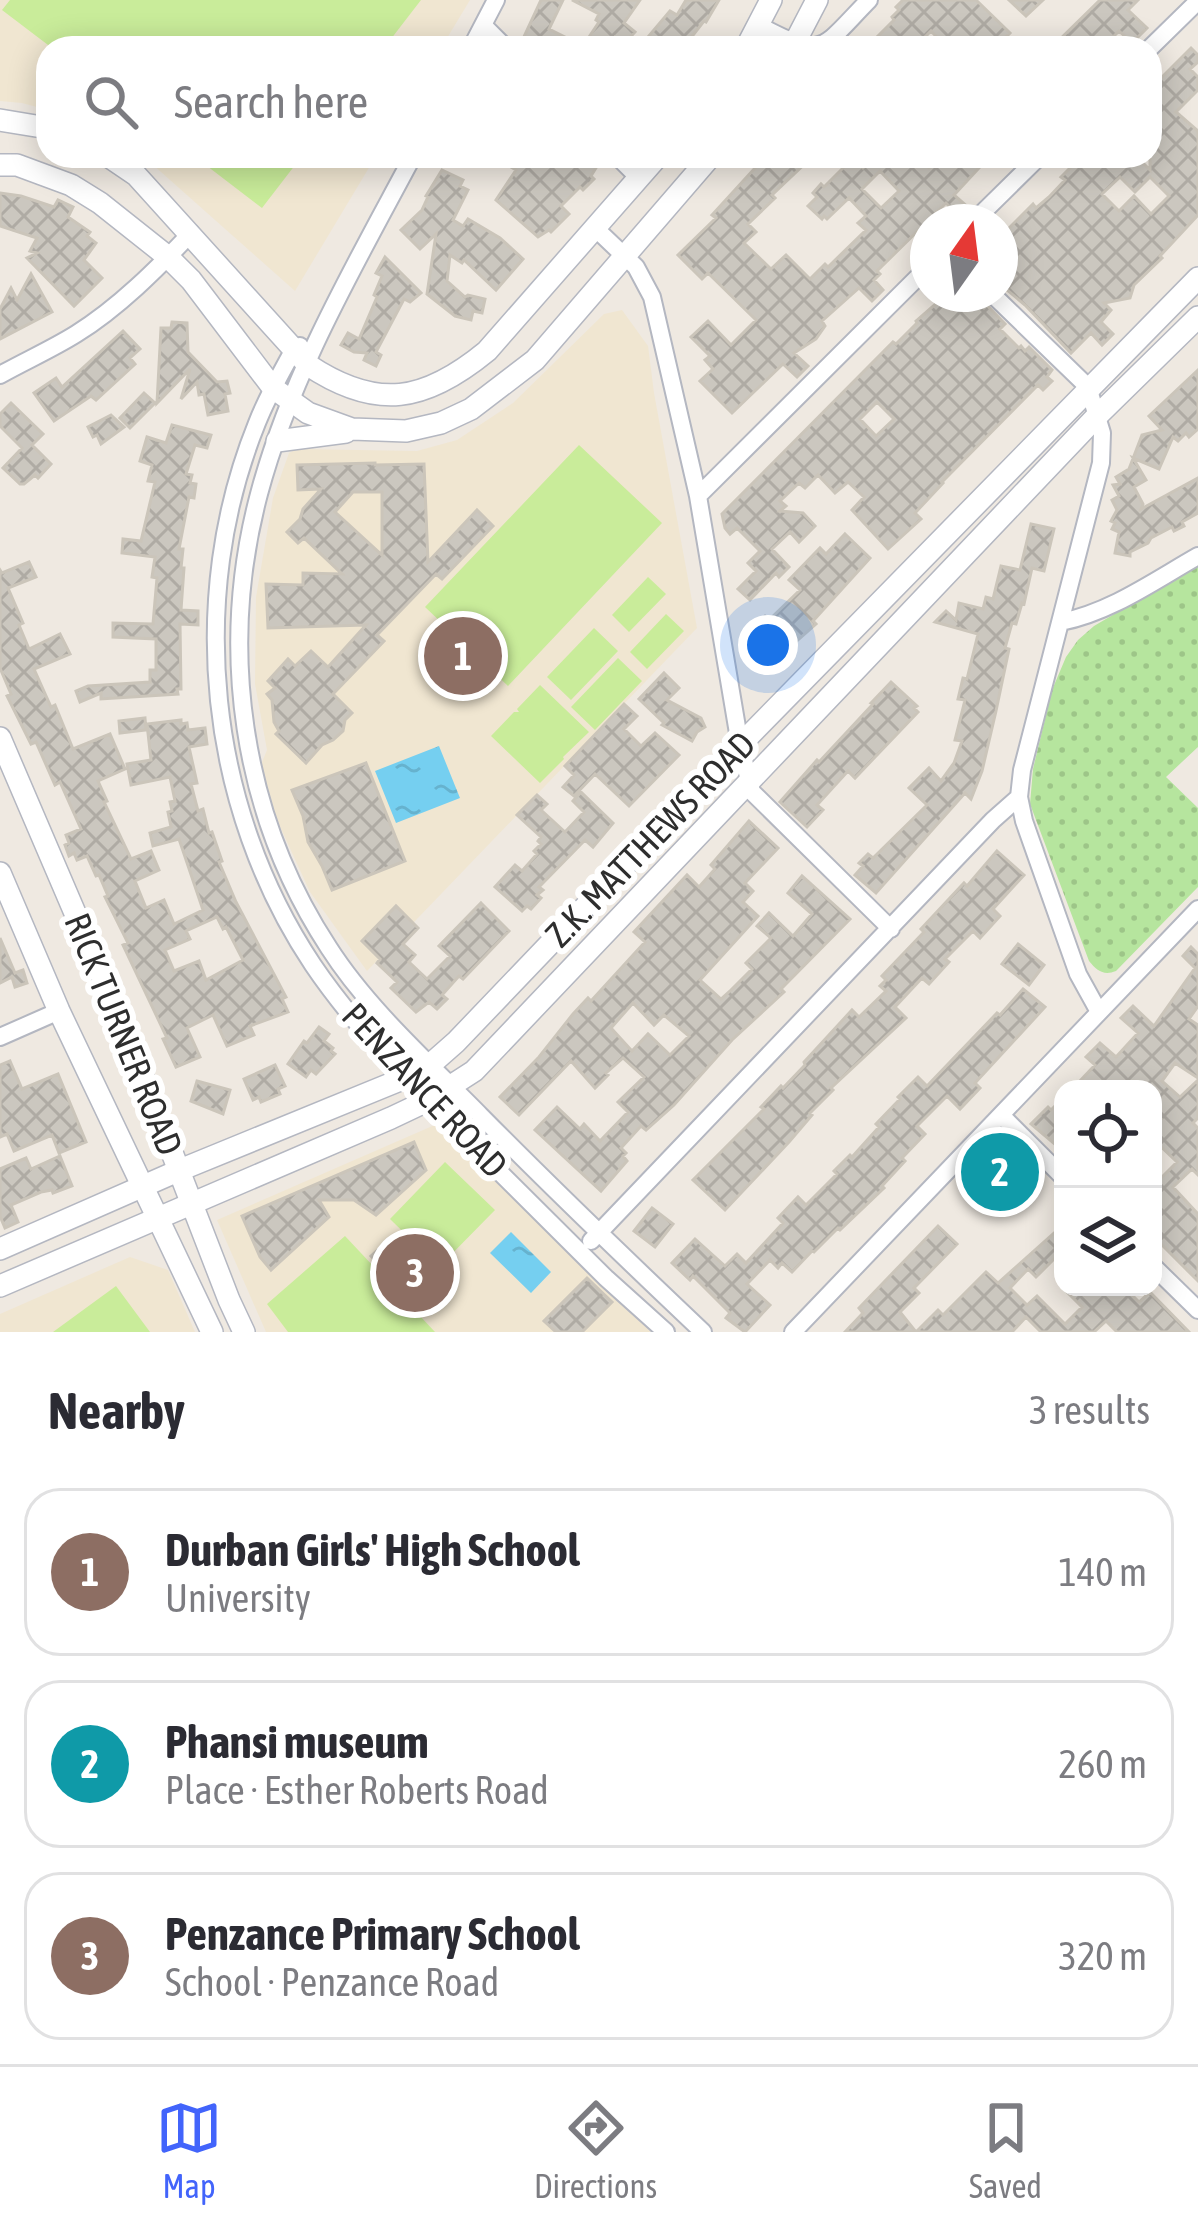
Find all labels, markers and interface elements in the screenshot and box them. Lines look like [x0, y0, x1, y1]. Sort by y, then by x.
search box [36, 36, 1162, 168]
icon: search [78, 69, 144, 135]
text: Search here [174, 76, 368, 128]
north arrow [910, 204, 1018, 312]
pin: 1 [424, 611, 502, 701]
your location [738, 615, 798, 675]
street label: Z.K. MATTHEWS ROAD [537, 723, 763, 955]
street label: RICK TURNER ROAD [56, 907, 192, 1161]
street label: PENZANCE ROAD [334, 994, 516, 1186]
map controls [1054, 1080, 1162, 1296]
button: locate [1054, 1080, 1162, 1188]
pin: 2 [961, 1127, 1039, 1217]
button: layers [1054, 1188, 1162, 1296]
pin: 3 [376, 1228, 454, 1318]
text: Nearby [48, 1381, 185, 1440]
text: 3 results [1029, 1388, 1150, 1432]
text: Durban Girls' High School [165, 1524, 580, 1576]
text: 1 [81, 1550, 99, 1594]
text: 140 m [1059, 1550, 1147, 1594]
text: University [165, 1576, 311, 1620]
text: Phansi museum [165, 1716, 429, 1768]
text: 2 [81, 1742, 99, 1786]
text: 260 m [1059, 1742, 1147, 1786]
text: Place · Esther Roberts Road [165, 1768, 549, 1812]
text: Penzance Primary School [165, 1908, 580, 1960]
text: 3 [81, 1934, 99, 1978]
text: 320 m [1059, 1934, 1147, 1978]
text: School · Penzance Road [165, 1960, 499, 2004]
tab: Map [156, 2095, 222, 2205]
tab: Directions [534, 2095, 657, 2205]
tab: Saved [969, 2095, 1042, 2205]

